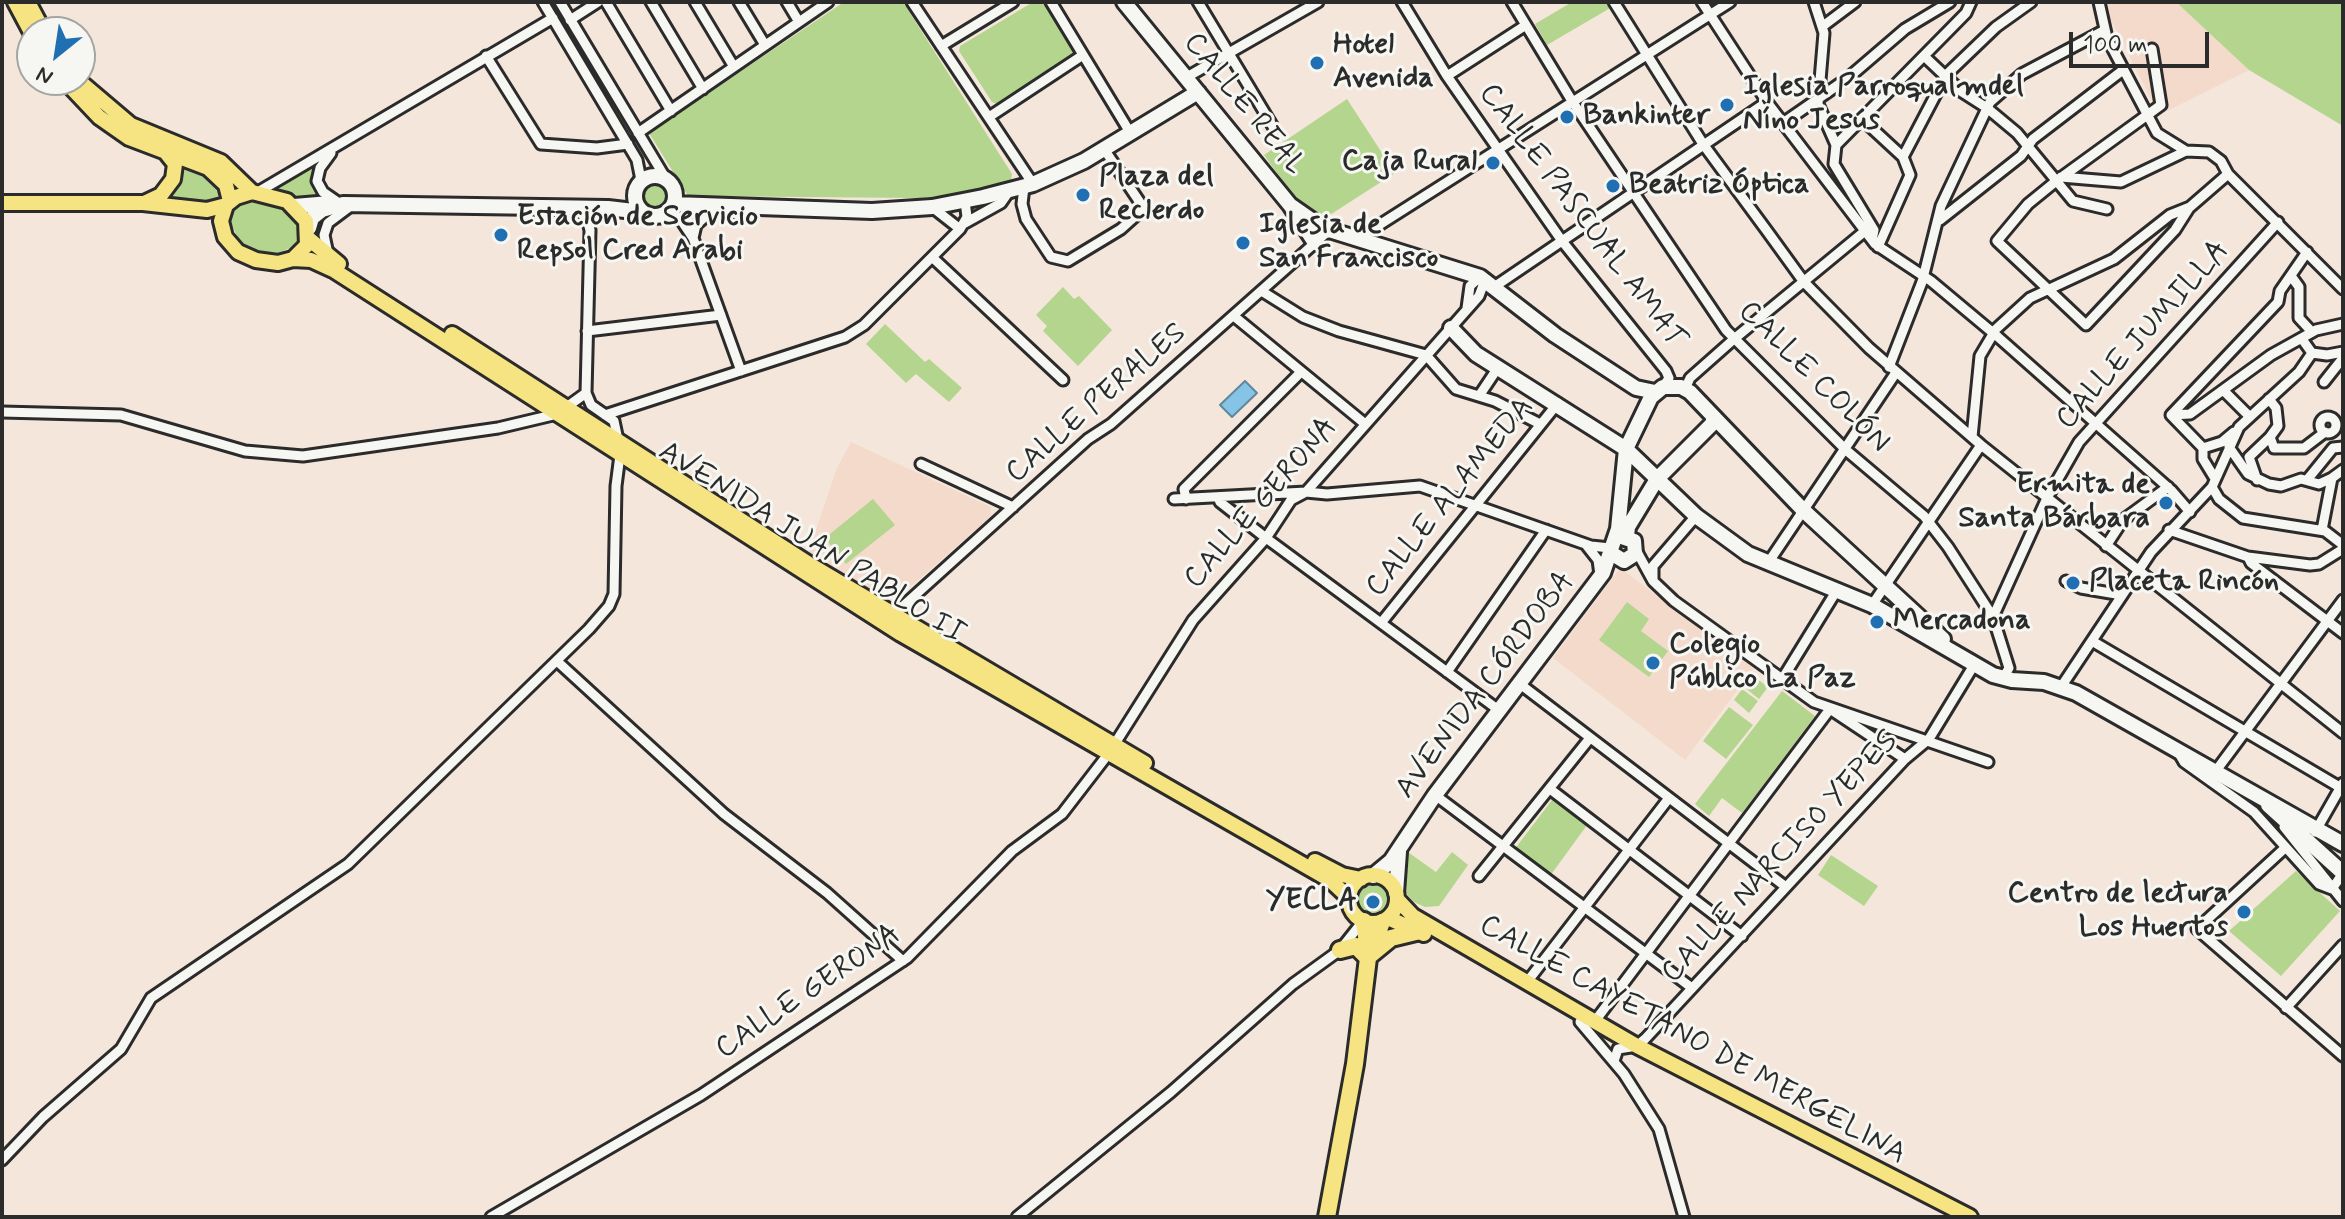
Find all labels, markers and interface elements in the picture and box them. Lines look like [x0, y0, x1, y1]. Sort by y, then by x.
north arrow [16, 16, 96, 96]
scale bar [2073, 16, 2213, 66]
street label: CALLE REAL [1174, 26, 1312, 184]
place label: Hotel Avenida [1333, 28, 1434, 98]
text: 100 m [2083, 30, 2147, 61]
marker: Hotel Avenida [1308, 54, 1326, 72]
text: N [32, 59, 58, 91]
place label: Iglesia Parroqualmdel Níno Jesús [1743, 70, 2024, 140]
street label: CALLE PASCUAL AMAT [1470, 77, 1692, 357]
marker: Iglesia Parroqualmdel Níno Jesús [1718, 96, 1736, 114]
place label: Bankinter [1583, 99, 1710, 135]
marker: Bankinter [1558, 108, 1576, 126]
place label: Caja Rural [1342, 145, 1477, 181]
marker: Caja Rural [1484, 154, 1502, 172]
place label: Plaza del Reclerdo [1099, 160, 1214, 230]
place label: Beatriz Óptica [1629, 168, 1809, 204]
marker: Beatriz Óptica [1604, 177, 1622, 195]
marker: Plaza del Reclerdo [1074, 186, 1092, 204]
place label: Estación de Servicio Repsol Cred Arabi [517, 200, 758, 270]
place label: Iglesia de San Francisco [1259, 208, 1438, 278]
marker: Estación de Servicio Repsol Cred Arabi [492, 226, 510, 244]
marker: Iglesia de San Francisco [1234, 234, 1252, 252]
street label: CALLE JUMILLA [2050, 234, 2238, 438]
street label: CALLE COLÓN [1730, 295, 1896, 461]
street label: CALLE PERALES [1000, 316, 1194, 492]
street label: CALLE ALAMEDA [1359, 391, 1543, 605]
street label: CALLE GERONA [1178, 411, 1346, 597]
street label: AVENIDA JUAN PABLO II [651, 435, 971, 653]
place label: Ermita de Santa Bárbara [1958, 468, 2150, 538]
marker: Ermita de Santa Bárbara [2157, 494, 2175, 512]
street label: AVENIDA CÓRDOBA [1389, 565, 1583, 807]
place label: Placeta Rincón [2089, 565, 2279, 601]
marker: Placeta Rincón [2064, 574, 2082, 592]
place label: Mercadona [1893, 604, 2031, 640]
marker: Mercadona [1868, 613, 1886, 631]
place label: Colegio Público La Paz [1669, 628, 1856, 698]
marker: Colegio Público La Paz [1644, 654, 1662, 672]
street label: CALLE NARCISO YEPES [1655, 725, 1907, 991]
place label: Centro de lectura Los Huertos [2007, 877, 2228, 948]
place label: YECLA [1266, 884, 1357, 920]
marker: YECLA [1364, 893, 1382, 911]
marker: Centro de lectura Los Huertos [2235, 903, 2253, 921]
street label: CALLE CAYETANO DE MERGELINA [1472, 908, 1912, 1174]
street label: CALLE GERONA [710, 918, 908, 1068]

